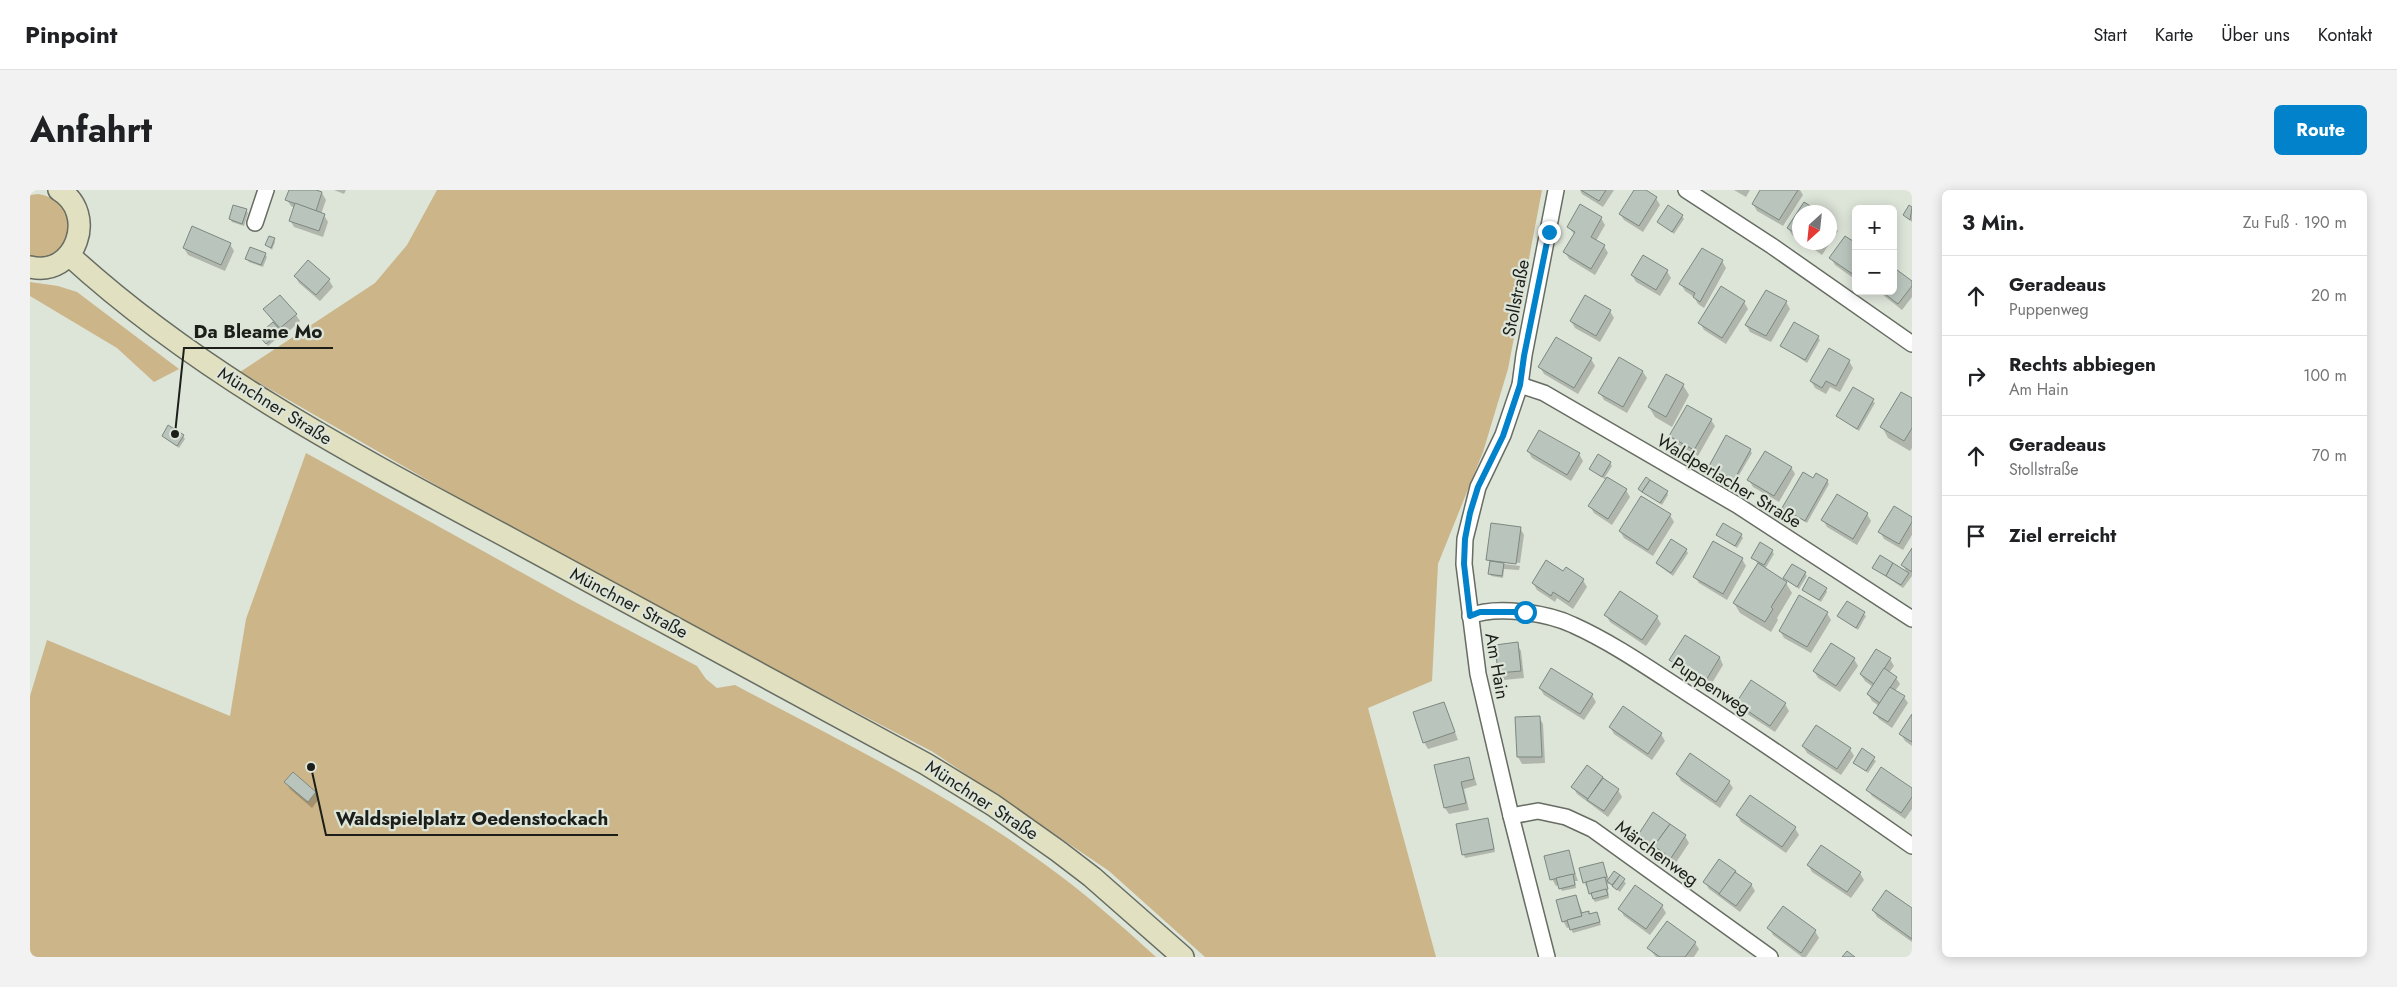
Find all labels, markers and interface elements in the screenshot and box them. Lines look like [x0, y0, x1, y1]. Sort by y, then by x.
text: Pinpoint [25, 17, 117, 52]
text: Start [2093, 22, 2127, 48]
text: Karte [2155, 22, 2193, 48]
text: Über uns [2221, 22, 2290, 48]
text: Kontakt [2318, 22, 2372, 48]
text: Anfahrt [30, 105, 152, 155]
button: Route [2274, 105, 2367, 155]
north arrow [1792, 205, 1837, 250]
map controls [1852, 205, 1897, 295]
button: + [1852, 205, 1897, 250]
text: 3 Min. [1962, 208, 2025, 238]
text: Zu Fuß · 190 m [2243, 211, 2347, 234]
route end [1538, 221, 1561, 244]
button: − [1852, 250, 1897, 295]
street label: Stollstraße [1496, 257, 1536, 339]
text: Geradeaus [2009, 271, 2106, 298]
icon: ahead [1962, 282, 1990, 310]
text: 20 m [2311, 284, 2347, 307]
text: Puppenweg [2009, 298, 2089, 321]
callout: Da Bleame Mo [184, 314, 333, 348]
text: Da Bleame Mo [193, 318, 323, 345]
text: Rechts abbiegen [2009, 351, 2156, 378]
street label: Münchner Straße [213, 360, 337, 452]
icon: right [1962, 362, 1990, 390]
text: 100 m [2303, 364, 2347, 387]
text: Am Hain [2009, 378, 2069, 401]
street label: Waldperlacher Straße [1652, 427, 1806, 535]
text: Geradeaus [2009, 431, 2106, 458]
icon: ahead [1962, 442, 1990, 470]
text: 70 m [2312, 444, 2347, 467]
text: Stollstraße [2009, 458, 2078, 481]
icon: arrive [1962, 522, 1990, 550]
text: Ziel erreicht [2009, 522, 2116, 549]
street label: Münchner Straße [565, 561, 693, 645]
route start [1514, 601, 1537, 624]
street label: Am Hain [1478, 631, 1516, 701]
street label: Puppenweg [1666, 651, 1756, 721]
street label: Münchner Straße [920, 754, 1044, 846]
callout: Waldspielplatz Oedenstockach [326, 801, 618, 835]
text: Waldspielplatz Oedenstockach [336, 805, 608, 832]
street label: Märchenweg [1610, 814, 1704, 892]

